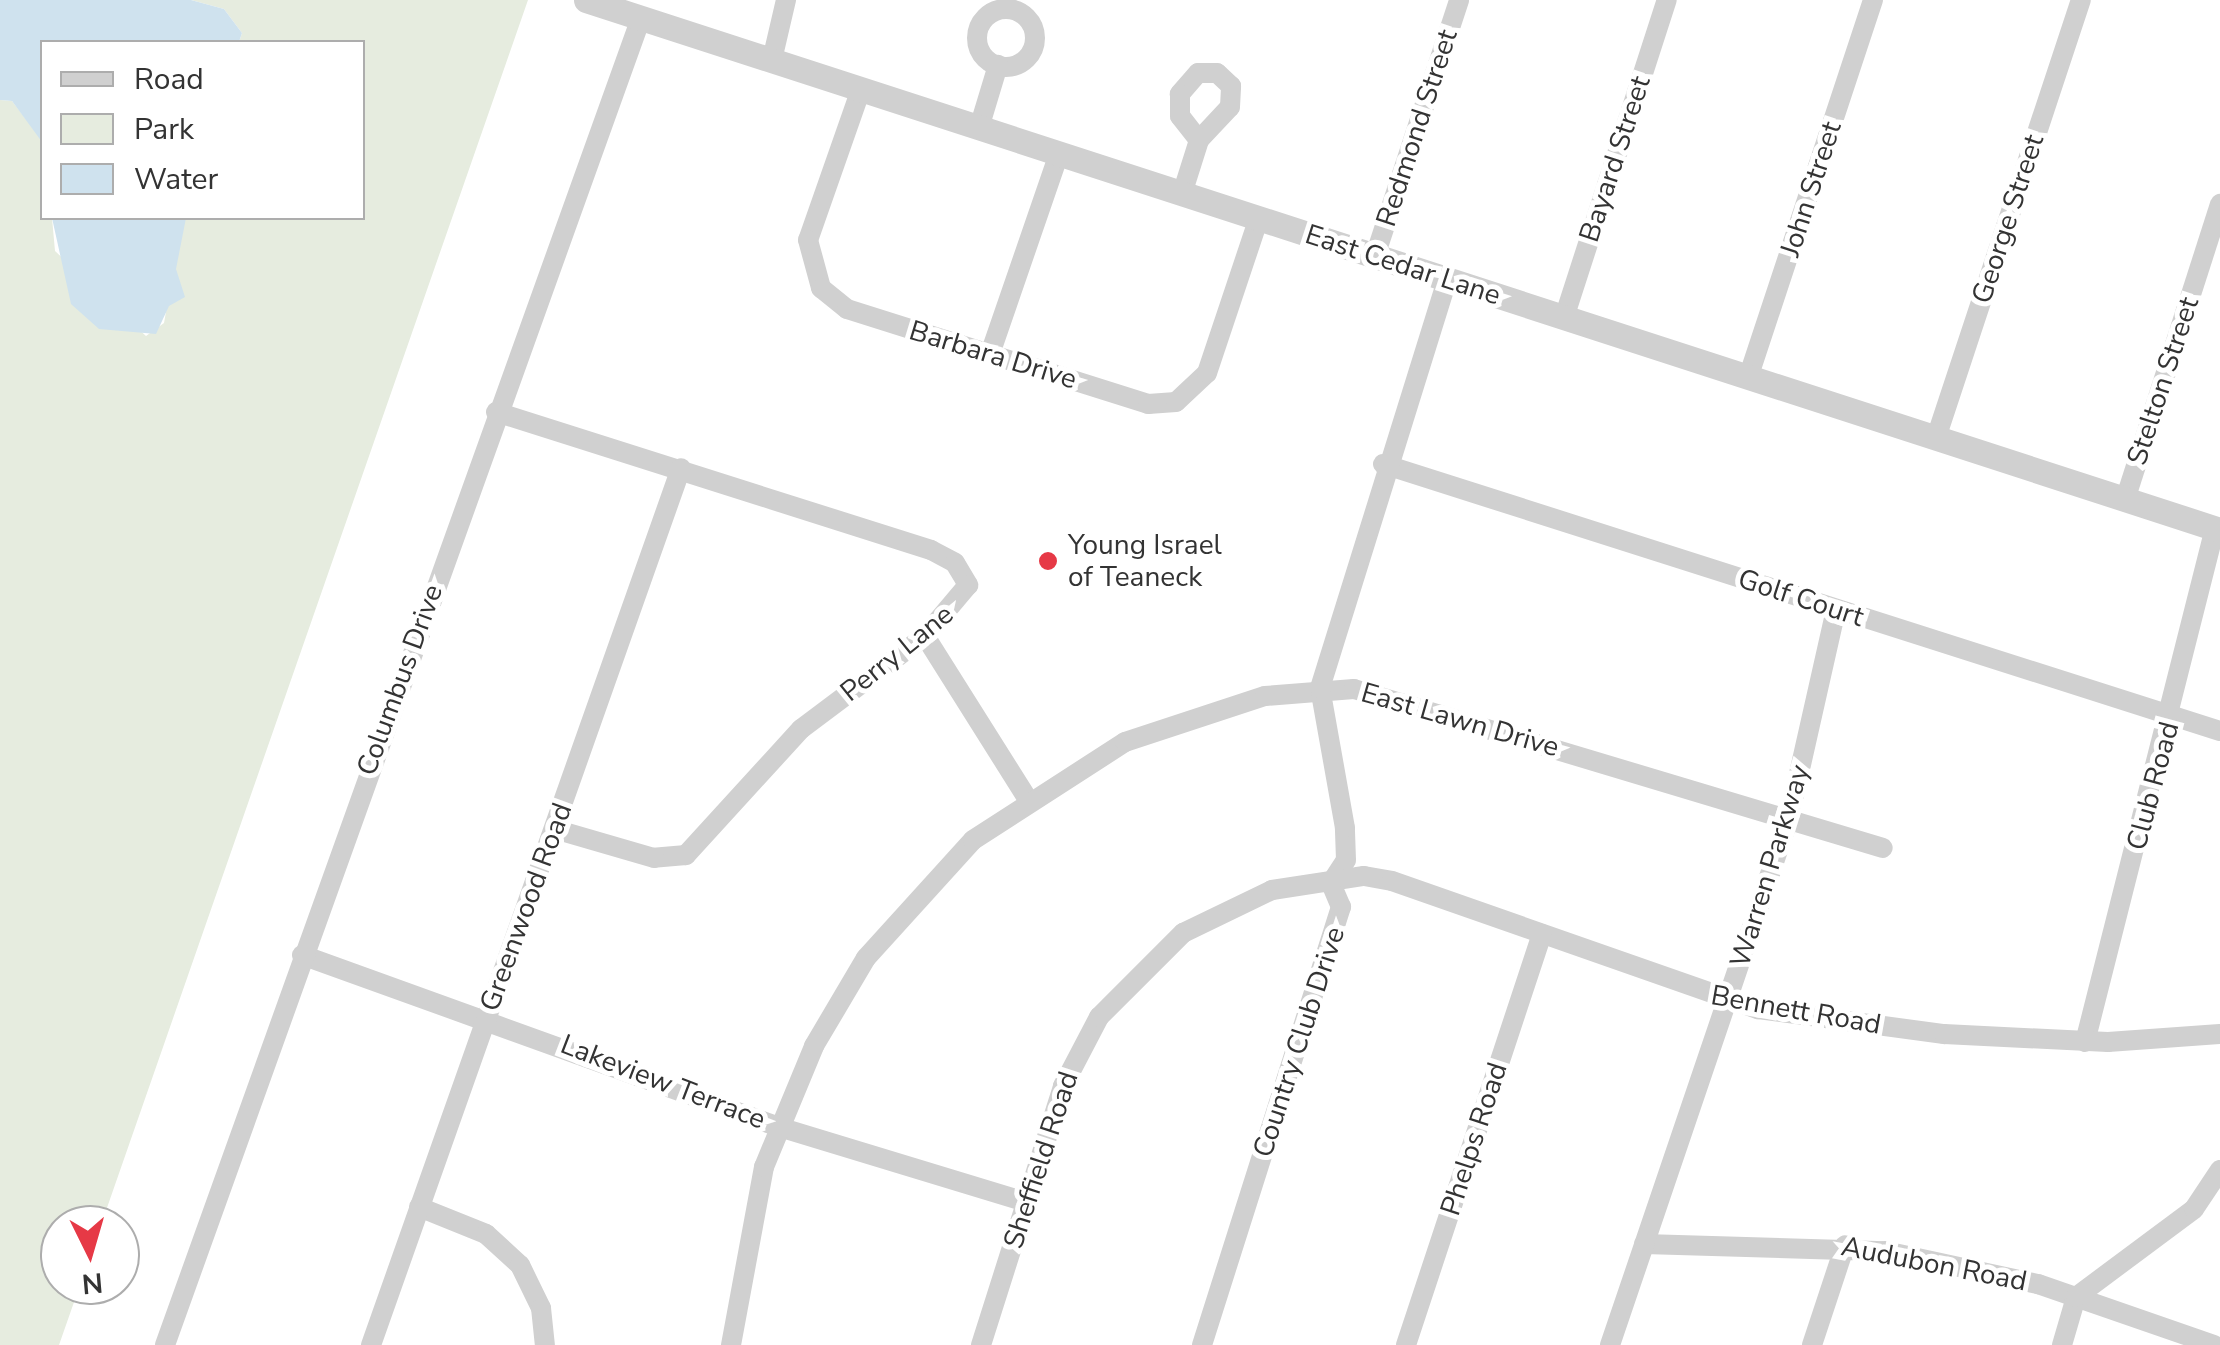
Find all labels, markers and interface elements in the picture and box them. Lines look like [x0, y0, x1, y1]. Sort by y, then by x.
street label: Redmond Street [1369, 25, 1465, 231]
legend [40, 40, 365, 220]
text: Road [134, 59, 204, 100]
street label: Bayard Street [1572, 72, 1658, 246]
text: Park [134, 109, 194, 150]
street label: John Street [1773, 117, 1849, 261]
street label: George Street [1965, 130, 2051, 308]
text: Water [134, 159, 218, 200]
street label: East Cedar Lane [1301, 218, 1505, 312]
street label: Stelton Street [2120, 293, 2206, 469]
street label: Barbara Drive [905, 314, 1081, 396]
place label: Young Israel of Teaneck [1068, 528, 1222, 594]
marker: Young Israel of Teaneck [1037, 550, 1059, 572]
street label: Golf Court [1734, 562, 1868, 634]
street label: Columbus Drive [350, 580, 450, 780]
street label: Perry Lane [834, 597, 960, 709]
street label: East Lawn Drive [1357, 676, 1563, 764]
street label: Club Road [2120, 718, 2186, 854]
street label: Warren Parkway [1723, 761, 1817, 971]
street label: Greenwood Road [473, 798, 579, 1016]
street label: Country Club Drive [1246, 923, 1352, 1161]
street label: Bennett Road [1708, 979, 1884, 1041]
street label: Lakeview Terrace [556, 1027, 770, 1137]
street label: Phelps Road [1433, 1058, 1515, 1220]
street label: Sheffield Road [997, 1067, 1085, 1253]
north arrow [40, 1205, 140, 1305]
street label: Audubon Road [1838, 1230, 2030, 1298]
text: N [80, 1263, 105, 1303]

